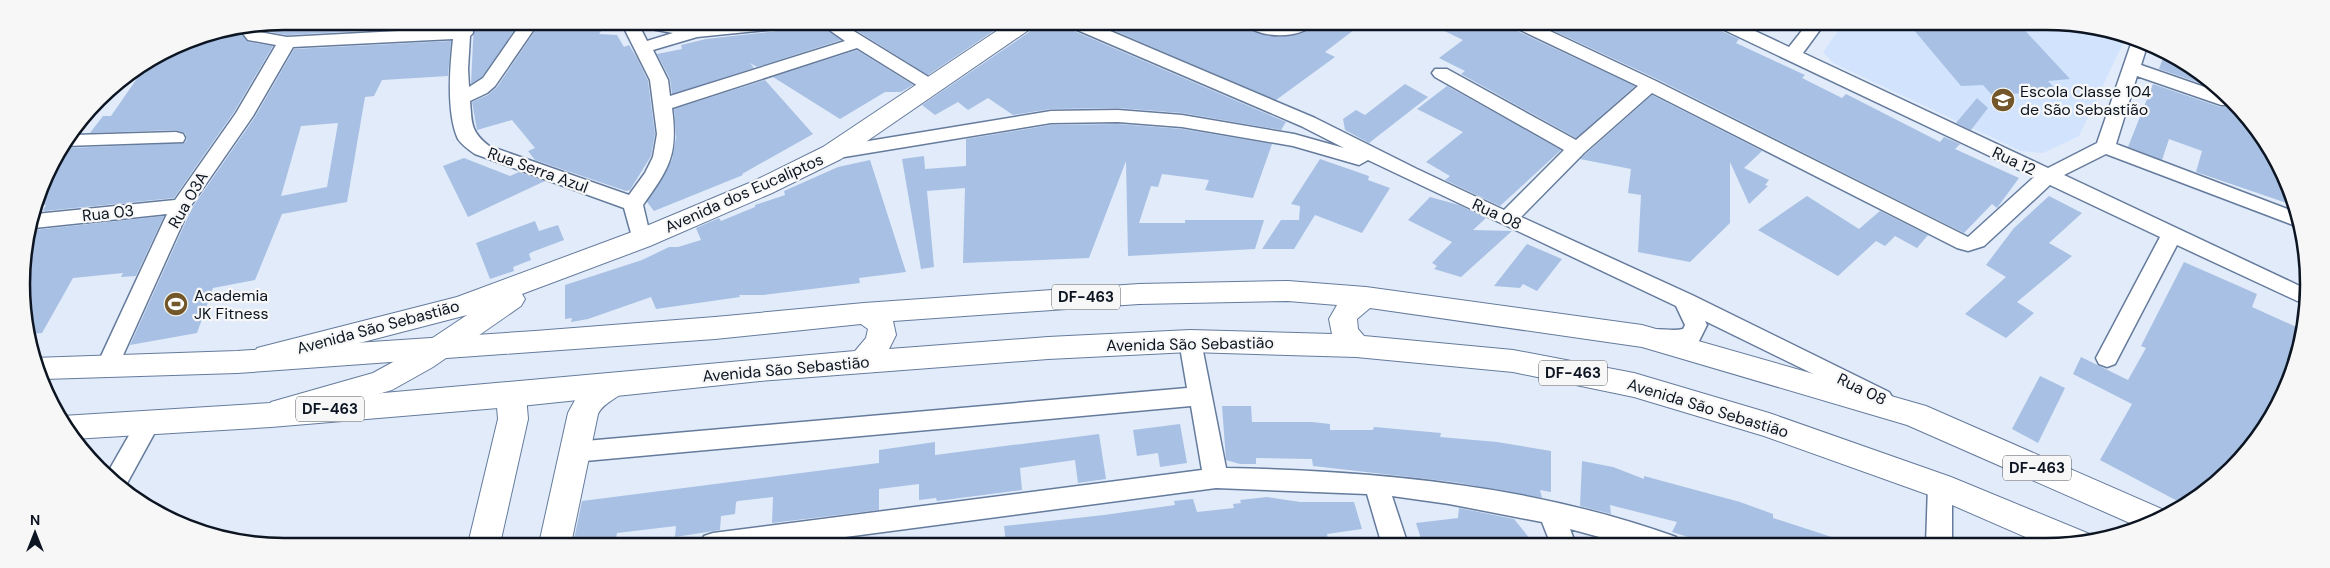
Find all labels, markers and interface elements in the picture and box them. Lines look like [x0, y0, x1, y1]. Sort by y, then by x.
place label: Escola Classe 104 de São Sebastião [2020, 81, 2151, 120]
school or university icon: Escola Classe 104 de São Sebastião [1990, 87, 2016, 113]
street label: Rua Serra Azul [485, 142, 591, 198]
street label: Rua 12 [1989, 142, 2039, 180]
street label: Avenida dos Eucaliptos [661, 149, 827, 237]
street label: Rua 03A [163, 168, 213, 232]
street label: Rua 08 [1469, 193, 1525, 235]
street label: Rua 03 [81, 200, 135, 226]
road number: DF-463 [1052, 284, 1120, 310]
place label: Academia JK Fitness [194, 285, 269, 324]
sports icon: Academia JK Fitness [163, 291, 189, 317]
street label: Avenida São Sebastião [294, 295, 462, 359]
street label: Avenida São Sebastião [1106, 332, 1274, 356]
street label: Avenida São Sebastião [702, 351, 870, 387]
road number: DF-463 [1539, 360, 1607, 386]
street label: Rua 08 [1834, 368, 1890, 410]
street label: Avenida São Sebastião [1625, 373, 1791, 443]
road number: DF-463 [296, 396, 364, 422]
road number: DF-463 [2003, 456, 2071, 480]
north arrow [10, 508, 60, 558]
text: N [30, 511, 40, 529]

